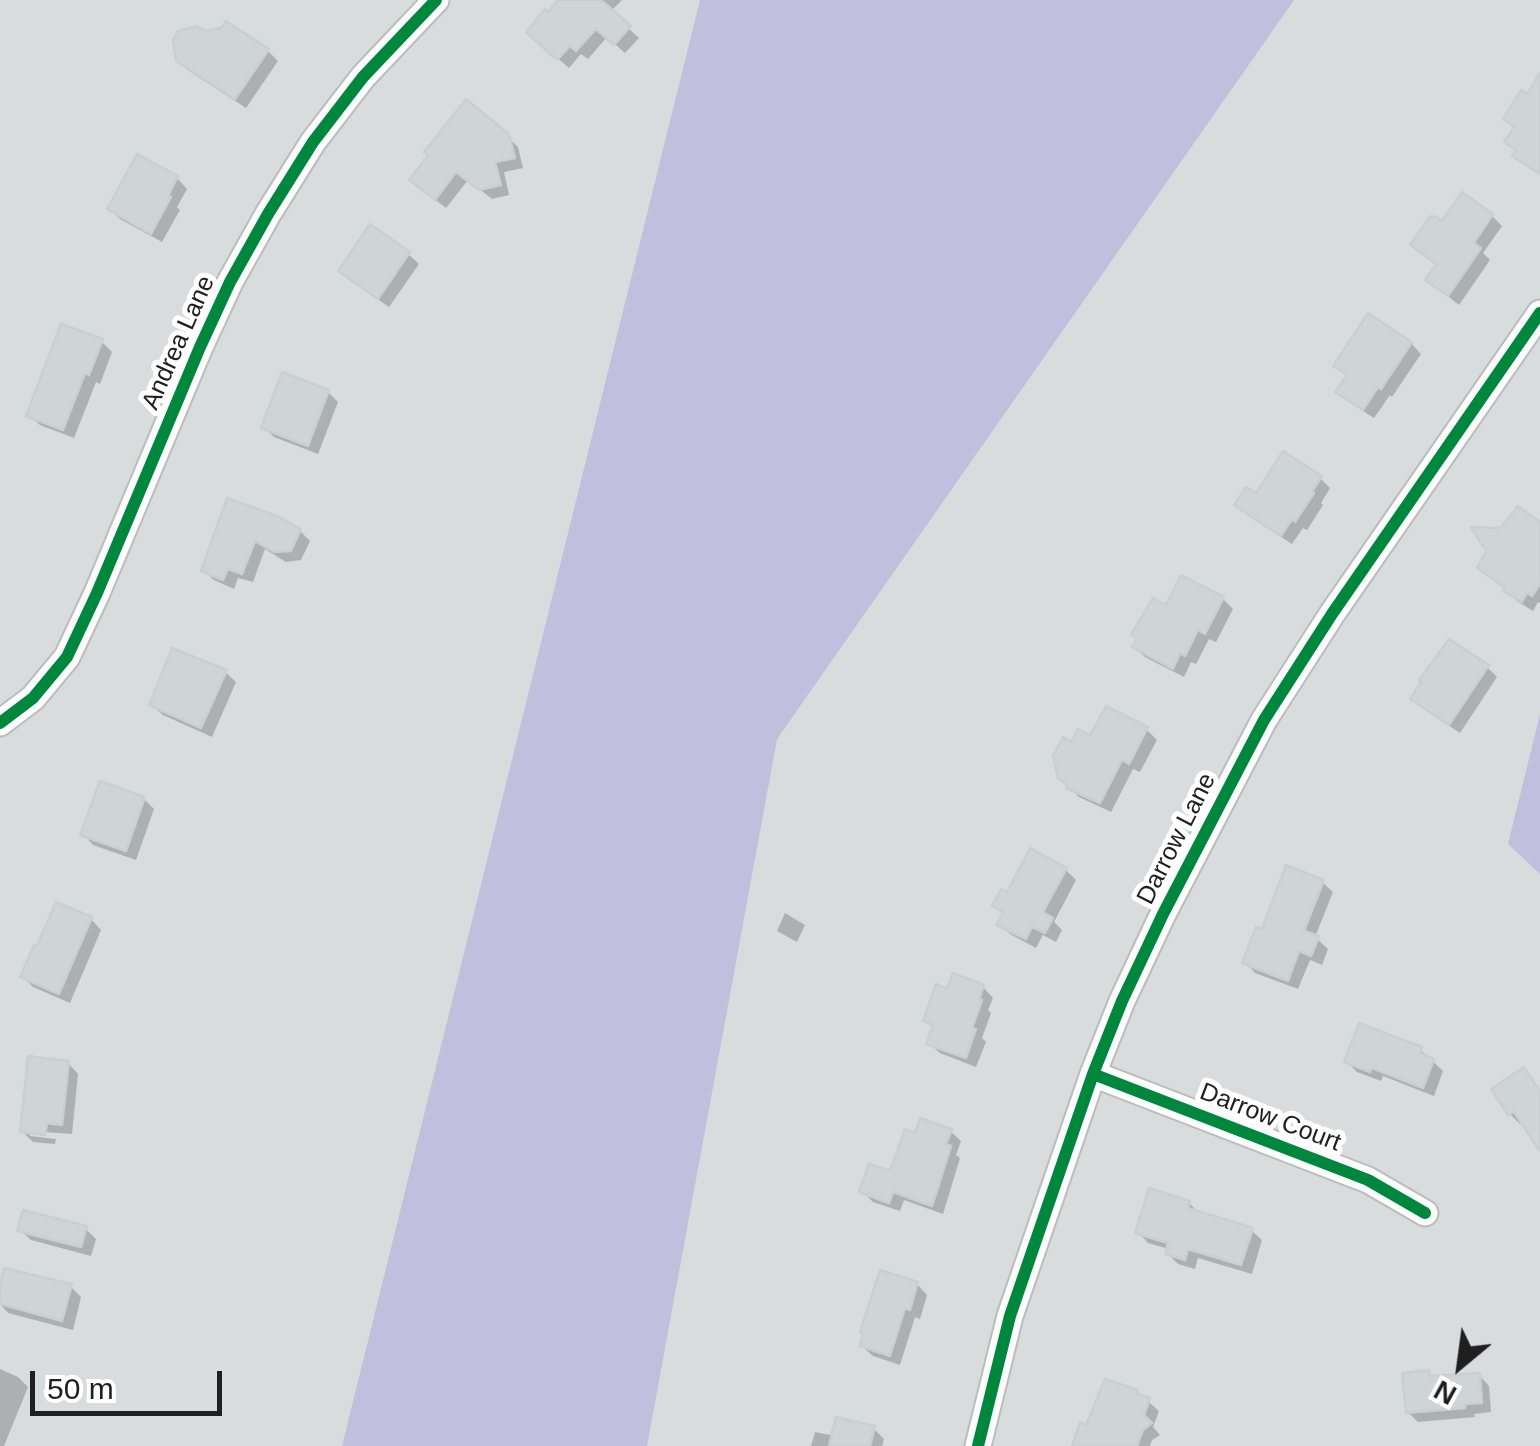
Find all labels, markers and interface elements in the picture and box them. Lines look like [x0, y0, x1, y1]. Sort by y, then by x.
street label: Andrea Lane [136, 271, 222, 415]
street label: Darrow Lane [1131, 768, 1223, 910]
street label: Darrow Court [1195, 1077, 1345, 1159]
north arrow [1410, 1316, 1510, 1416]
scale bar [35, 1351, 228, 1413]
text: 50 m [47, 1372, 114, 1405]
text: N [1429, 1374, 1462, 1411]

